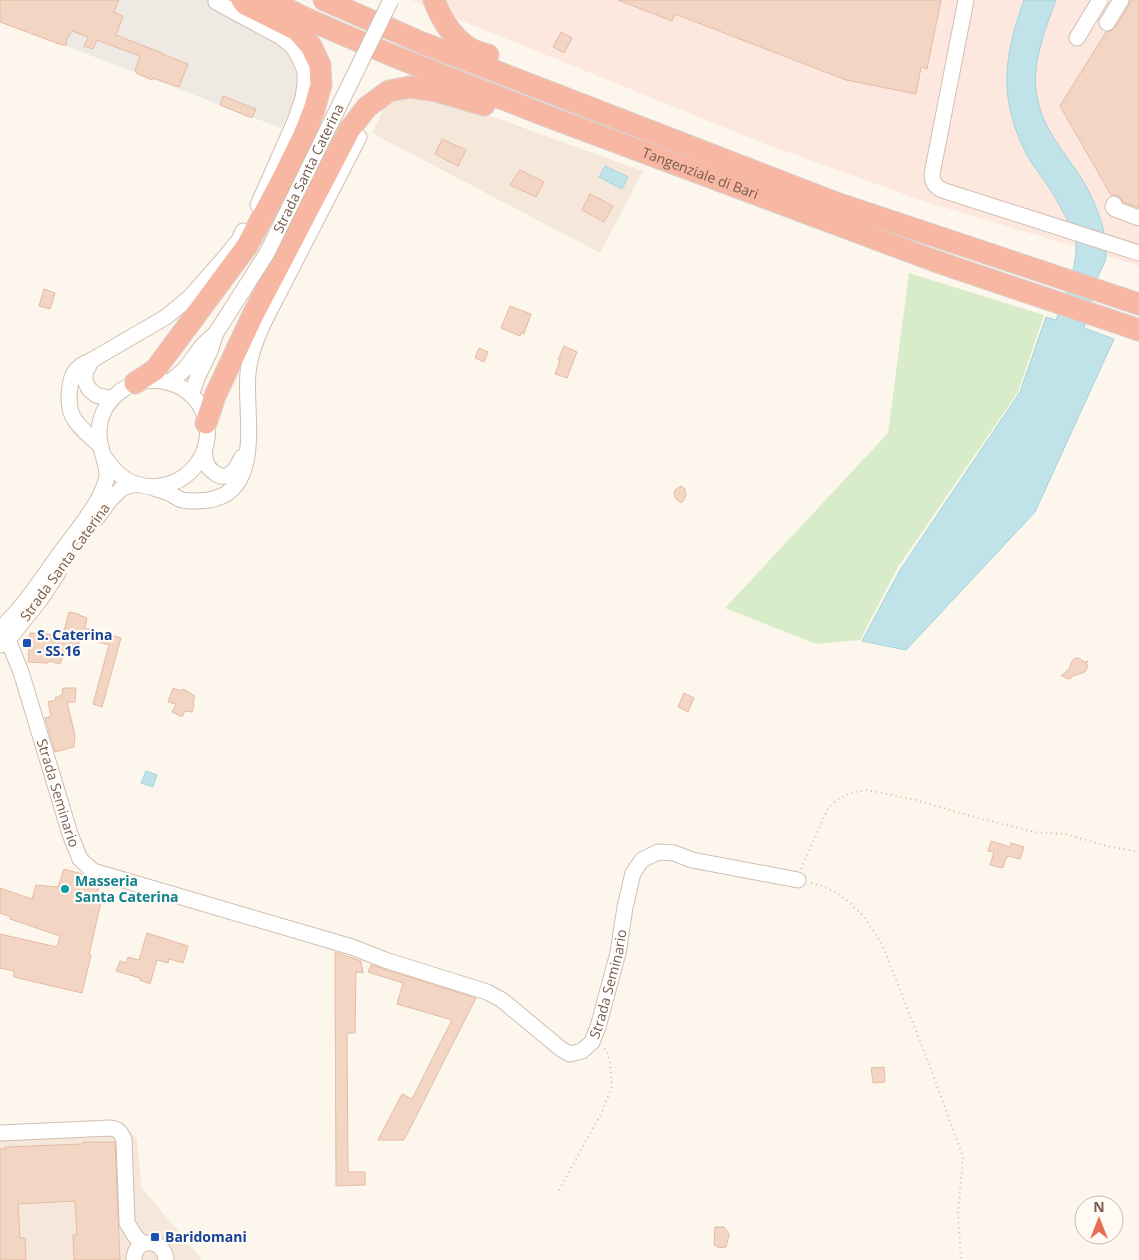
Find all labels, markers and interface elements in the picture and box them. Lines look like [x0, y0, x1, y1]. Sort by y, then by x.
street label: Strada Santa Caterina [268, 100, 348, 236]
street label: Tangenziale di Bari [640, 142, 761, 203]
street label: Strada Santa Caterina [15, 499, 114, 625]
place label: S. Caterina - SS.16 [37, 625, 112, 660]
marker: S. Caterina - SS.16 [21, 637, 33, 649]
street label: Strada Seminario [33, 736, 84, 850]
place label: Masseria Santa Caterina [75, 871, 179, 906]
marker: Masseria Santa Caterina [59, 883, 71, 895]
street label: Strada Seminario [584, 928, 630, 1041]
north arrow [1074, 1195, 1124, 1245]
text: N [1093, 1197, 1105, 1216]
place label: Baridomani [165, 1227, 247, 1246]
marker: Baridomani [149, 1231, 161, 1243]

